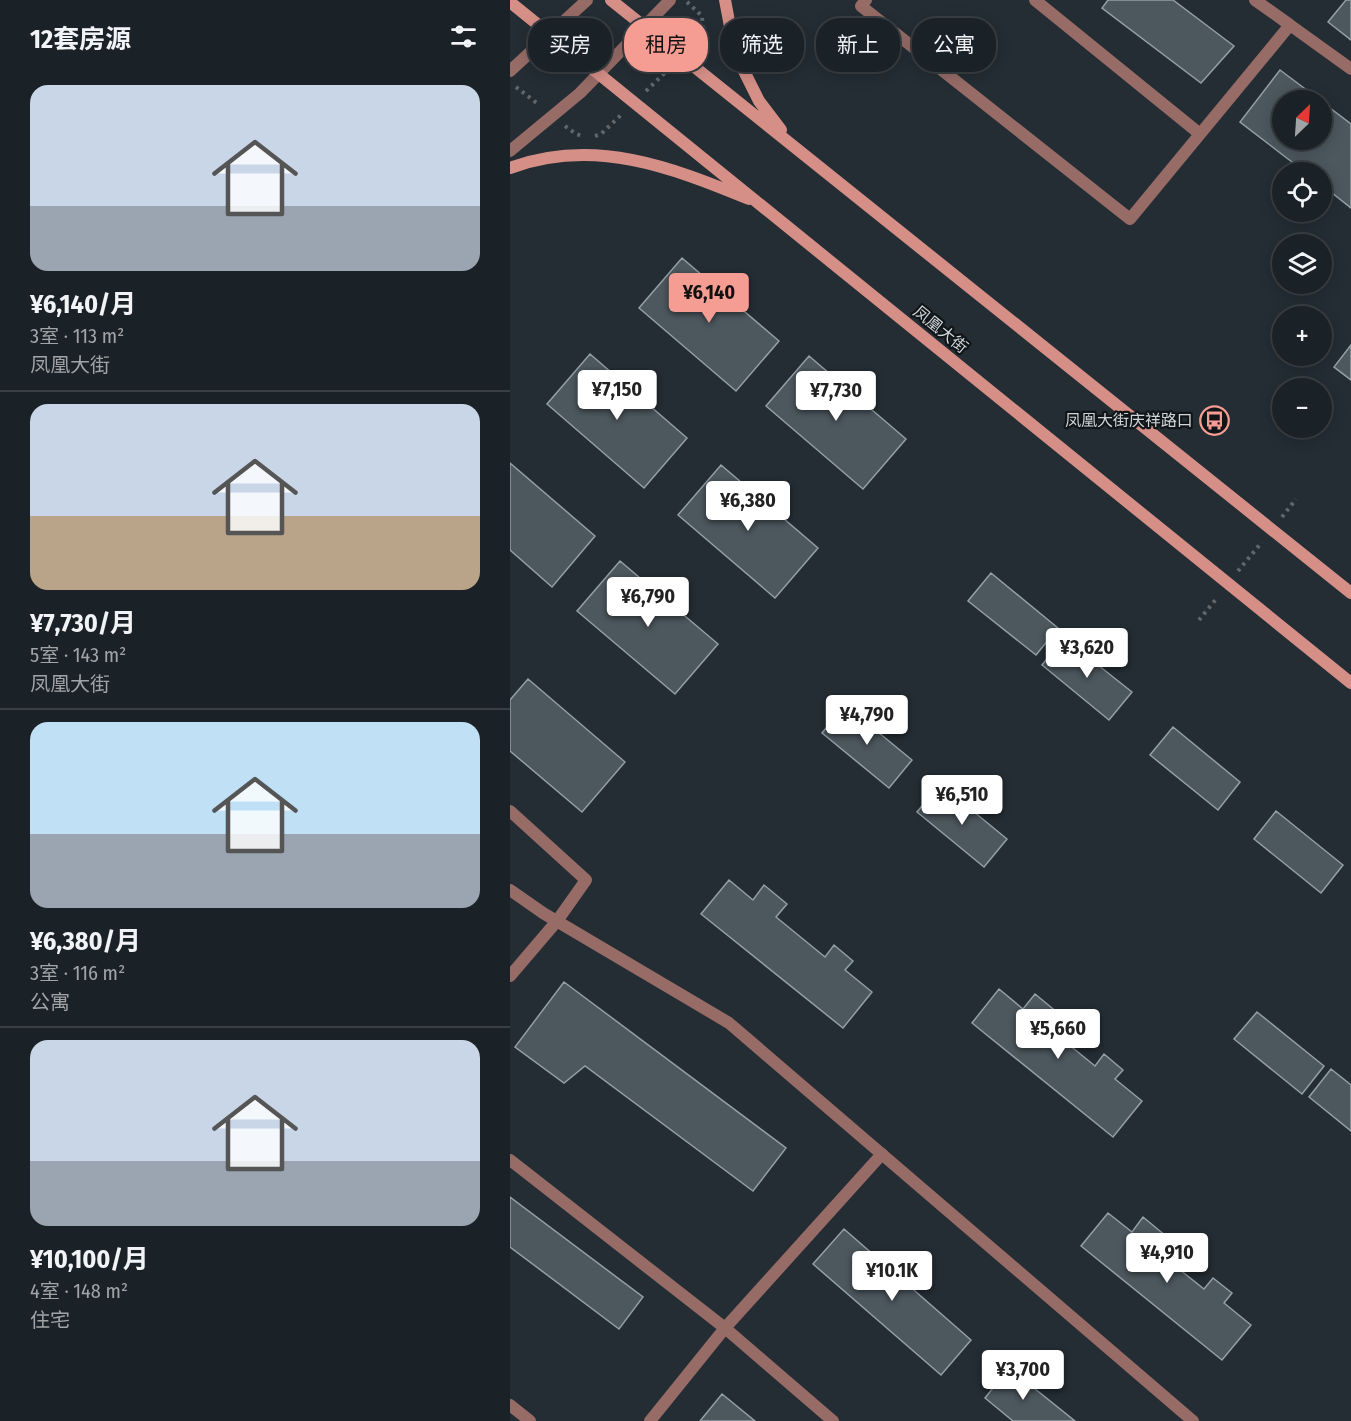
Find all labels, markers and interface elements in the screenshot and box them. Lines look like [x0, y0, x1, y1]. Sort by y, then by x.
chip: 买房 [528, 18, 612, 72]
chip: 租房 [624, 18, 708, 72]
chip: 筛选 [720, 18, 804, 72]
chip: 新上 [816, 18, 900, 72]
chip: 公寓 [912, 18, 996, 72]
icon: filters [447, 20, 480, 53]
text: 12套房源 [30, 24, 131, 55]
north arrow [1272, 90, 1332, 150]
map controls [1272, 90, 1332, 438]
icon: home [201, 124, 309, 232]
button: locate [1272, 162, 1332, 222]
button: layers [1272, 234, 1332, 294]
pin: ¥6,140 [660, 273, 758, 324]
text: ¥6,140 [683, 280, 735, 304]
text: ¥6,140/月 [30, 289, 136, 320]
street label: 凤凰大街 [910, 302, 972, 357]
button: + [1272, 306, 1332, 366]
text: 3室 · 113 m² [30, 324, 124, 348]
text: 凤凰大街 [30, 353, 110, 377]
pin: ¥7,150 [568, 370, 666, 421]
pin: ¥7,730 [787, 371, 885, 422]
text: ¥7,150 [592, 377, 642, 401]
text: ¥7,730 [810, 378, 862, 402]
button: − [1272, 378, 1332, 438]
bus stop icon: 凤凰大街庆祥路口 [1198, 404, 1230, 436]
place label: 凤凰大街庆祥路口 [1065, 411, 1193, 430]
icon: home [201, 443, 309, 551]
pin: ¥6,380 [699, 481, 797, 532]
text: ¥6,380 [720, 488, 776, 512]
pin: ¥6,790 [599, 577, 697, 628]
text: ¥6,790 [621, 584, 675, 608]
text: ¥7,730/月 [30, 608, 136, 639]
pin: ¥3,620 [1038, 628, 1136, 679]
text: ¥3,620 [1060, 635, 1114, 659]
text: 5室 · 143 m² [30, 643, 126, 667]
text: 凤凰大街 [30, 672, 110, 696]
pin: ¥4,790 [818, 695, 916, 746]
text: ¥4,790 [840, 702, 894, 726]
icon: home [201, 761, 309, 869]
pin: ¥6,510 [913, 775, 1011, 826]
text: ¥6,510 [935, 782, 989, 806]
text: ¥6,380/月 [30, 926, 141, 957]
text: 3室 · 116 m² [30, 961, 125, 985]
text: 公寓 [30, 990, 70, 1014]
pin: ¥5,660 [1009, 1009, 1107, 1060]
text: ¥5,660 [1030, 1016, 1086, 1040]
icon: home [201, 1079, 309, 1187]
pin: ¥4,910 [1118, 1233, 1216, 1284]
text: ¥4,910 [1140, 1240, 1194, 1264]
text: ¥10,100/月 [30, 1244, 149, 1275]
pin: ¥10.1K [843, 1251, 941, 1302]
text: ¥10.1K [866, 1258, 918, 1282]
text: 4室 · 148 m² [30, 1279, 128, 1303]
text: 住宅 [30, 1308, 70, 1332]
pin: ¥3,700 [974, 1350, 1072, 1401]
text: ¥3,700 [996, 1357, 1050, 1381]

